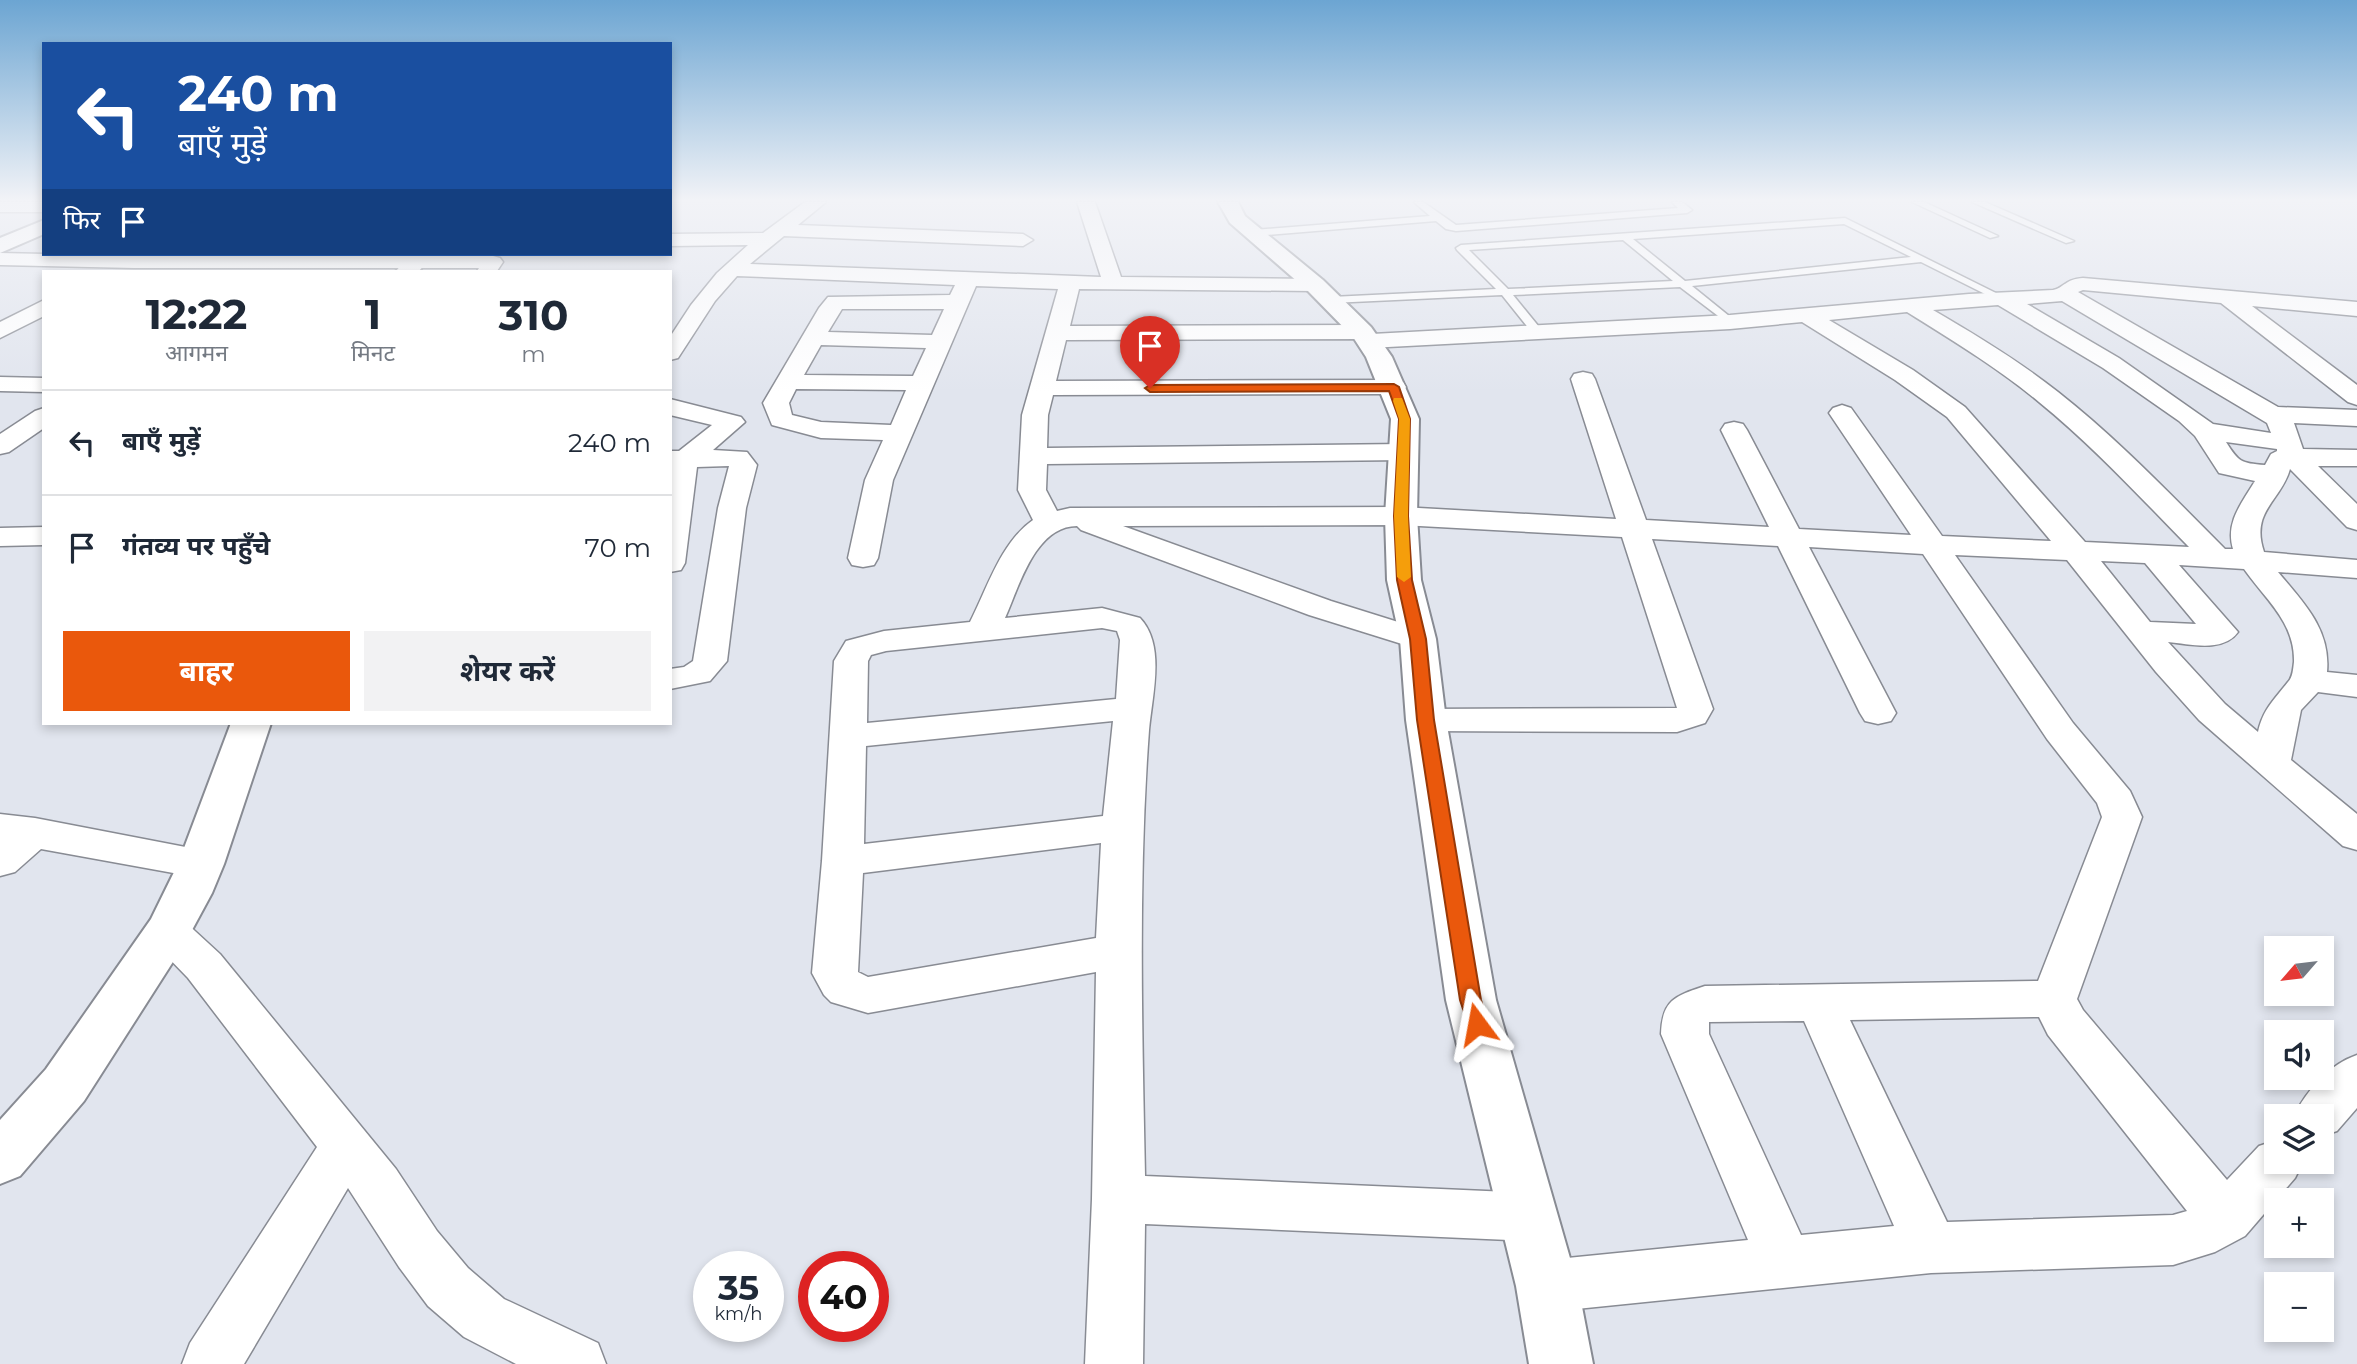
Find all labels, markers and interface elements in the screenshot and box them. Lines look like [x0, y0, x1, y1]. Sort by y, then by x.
text: 240 m [178, 64, 339, 123]
icon: left [63, 70, 154, 161]
text: बाएँ मुड़ें [178, 124, 267, 163]
icon: arrive [114, 203, 152, 241]
text: फिर [63, 204, 100, 236]
text: 12:22 [146, 288, 247, 340]
text: 1 [365, 288, 381, 340]
text: 310 [499, 289, 568, 341]
pin [1120, 316, 1180, 388]
icon: arrive [1131, 327, 1169, 365]
text: आगमन [165, 339, 228, 367]
text: मिनट [351, 339, 395, 367]
text: m [521, 340, 546, 368]
icon: left [63, 424, 101, 462]
text: बाएँ मुड़ें [122, 425, 201, 457]
text: 240 m [568, 427, 651, 459]
icon: arrive [63, 529, 101, 567]
text: गंतव्य पर पहुँचे [122, 530, 270, 562]
text: 70 m [585, 532, 651, 564]
button: बाहर [63, 631, 350, 711]
button: शेयर करें [364, 631, 651, 711]
north arrow [2264, 936, 2334, 1006]
map controls [2264, 936, 2334, 1342]
position arrow [1440, 987, 1514, 1061]
button: sound [2264, 1020, 2334, 1090]
button: layers [2264, 1104, 2334, 1174]
button: + [2264, 1188, 2334, 1258]
speed limit sign: 40 [798, 1251, 889, 1342]
text: 35 [718, 1266, 759, 1309]
button: − [2264, 1272, 2334, 1342]
text: km/h [714, 1303, 763, 1325]

